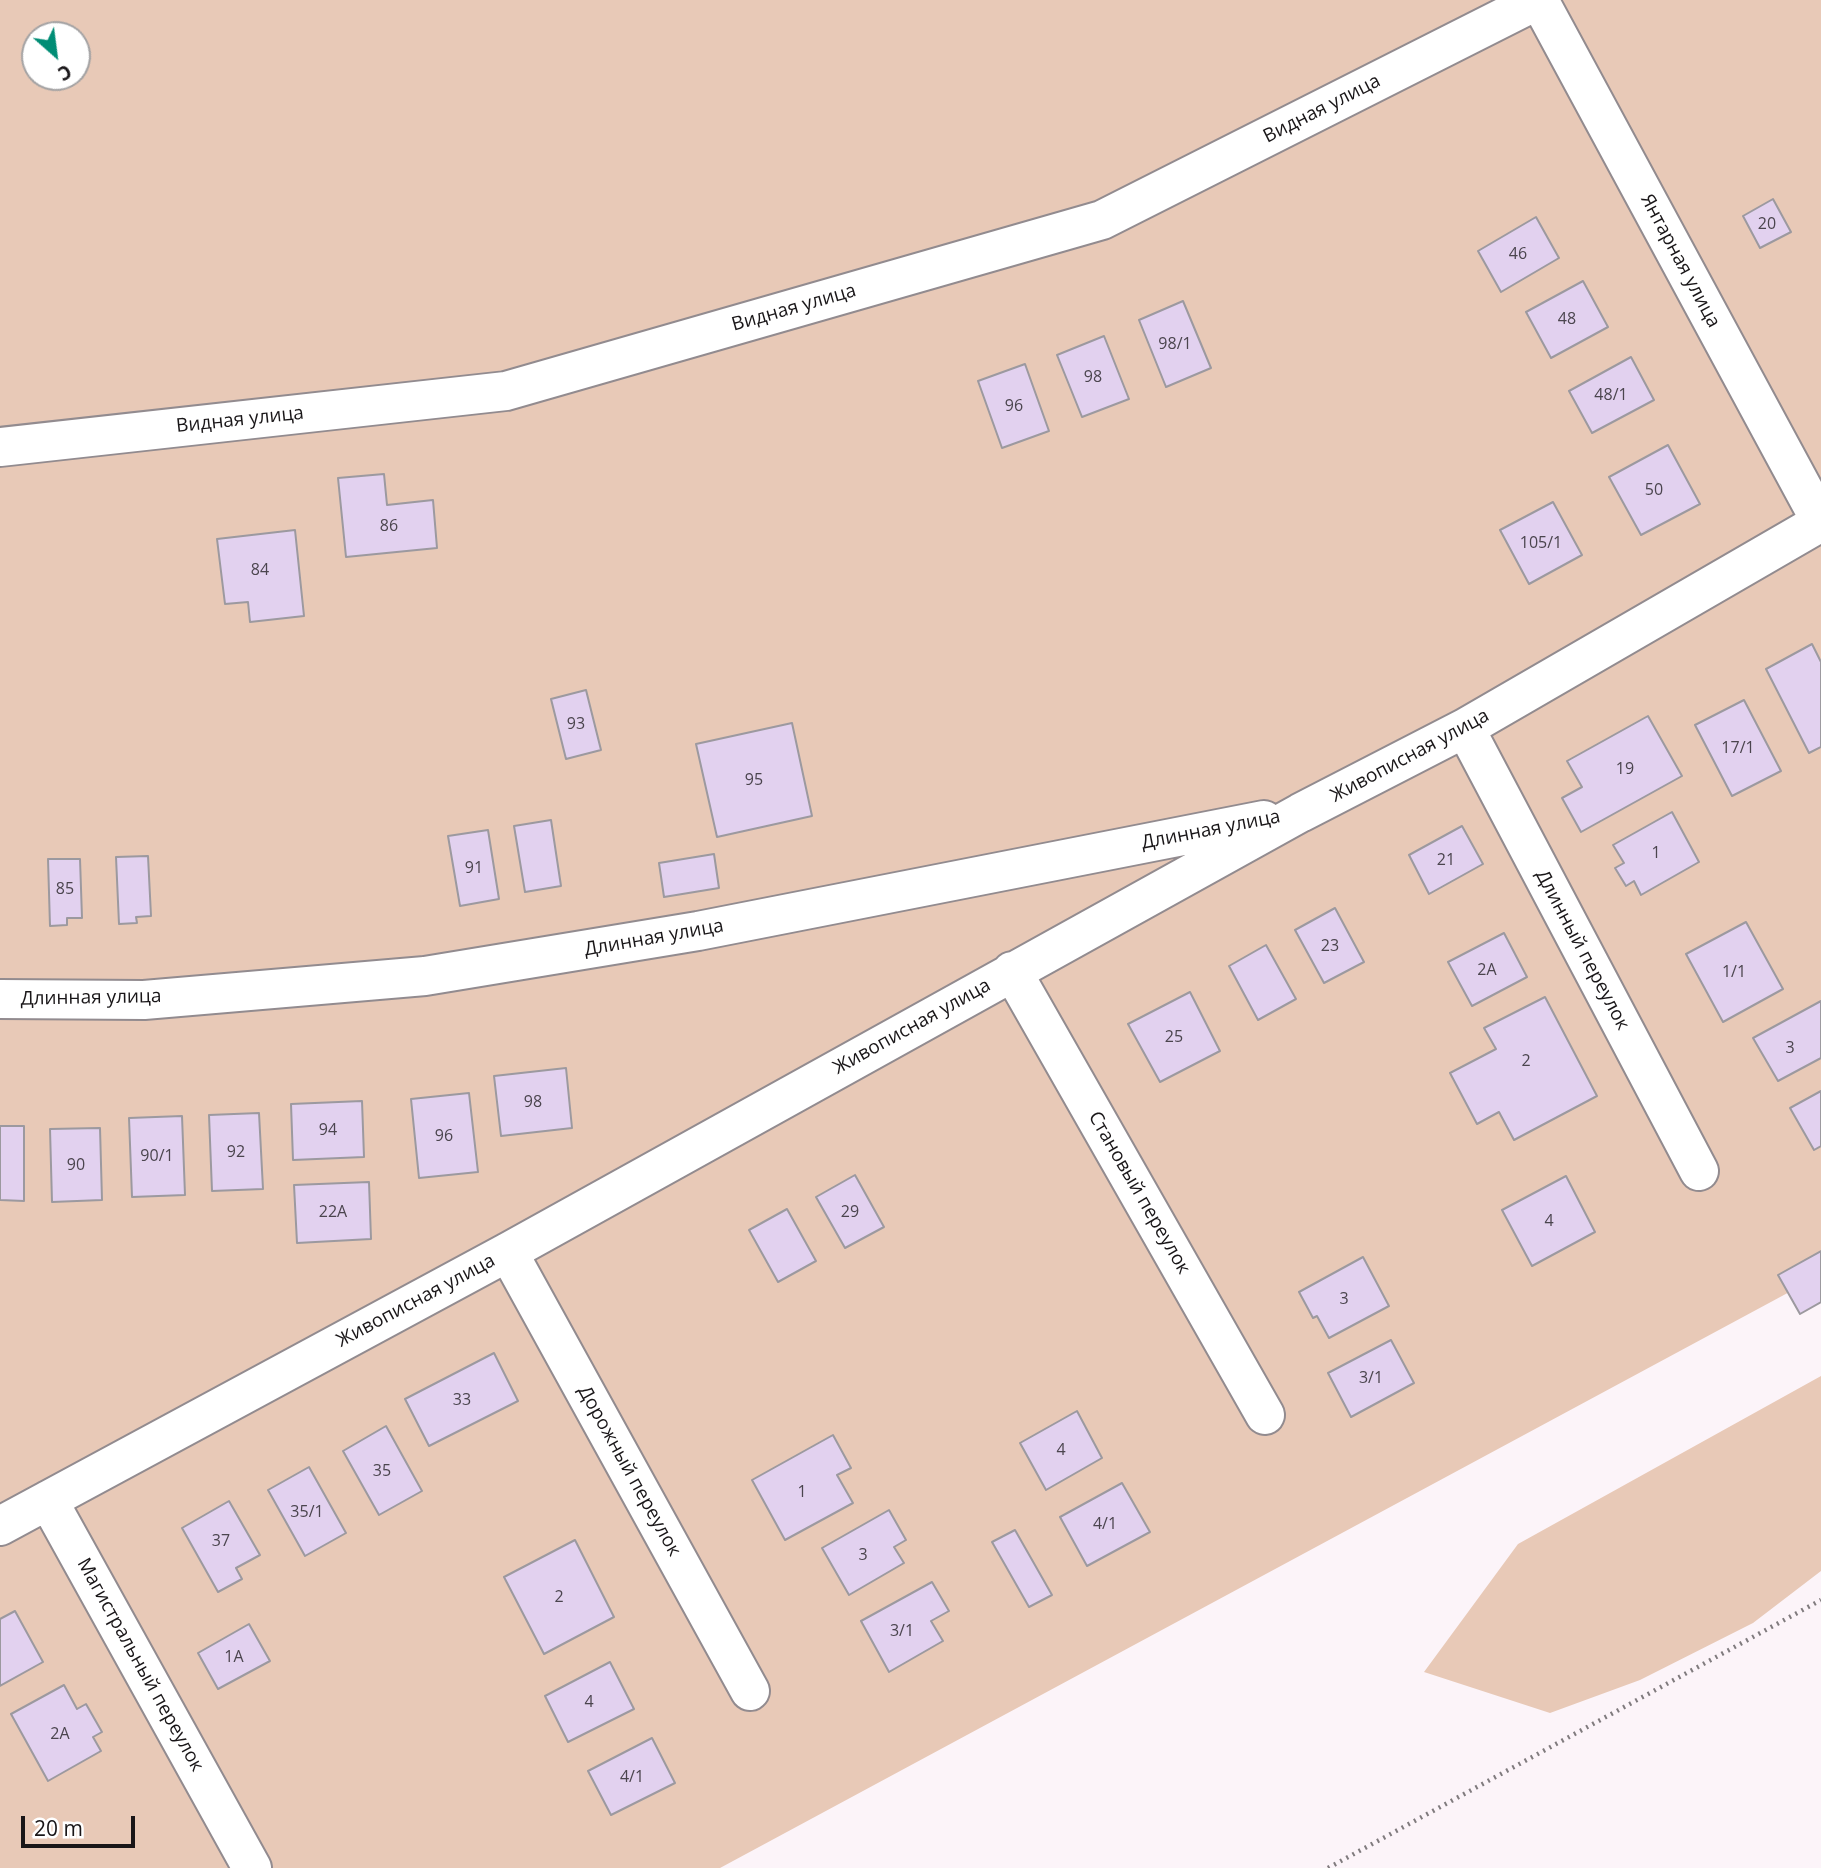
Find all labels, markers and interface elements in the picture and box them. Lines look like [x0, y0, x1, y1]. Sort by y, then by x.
north arrow [21, 21, 91, 91]
text: С [53, 58, 76, 87]
street label: Видная улица [1260, 70, 1384, 148]
street label: Янтарная улица [1635, 190, 1725, 332]
house number: 20 [1758, 214, 1776, 234]
house number: 46 [1509, 244, 1527, 264]
street label: Видная улица [729, 279, 859, 337]
house number: 48 [1558, 309, 1576, 329]
house number: 98/1 [1158, 334, 1192, 354]
house number: 98 [1084, 367, 1102, 387]
house number: 48/1 [1594, 385, 1628, 405]
house number: 96 [1005, 396, 1023, 416]
street label: Видная улица [175, 402, 305, 438]
house number: 50 [1645, 480, 1663, 500]
house number: 86 [380, 516, 398, 536]
house number: 105/1 [1520, 533, 1562, 553]
house number: 84 [251, 560, 269, 580]
street label: Живописная улица [1327, 705, 1493, 807]
house number: 93 [567, 714, 585, 734]
house number: 17/1 [1721, 738, 1755, 758]
house number: 19 [1616, 759, 1634, 779]
house number: 95 [745, 770, 763, 790]
street label: Длинная улица [1140, 805, 1282, 855]
house number: 1 [1651, 843, 1661, 863]
house number: 21 [1437, 850, 1455, 870]
house number: 91 [465, 858, 483, 878]
street label: Длинный переулок [1530, 866, 1634, 1034]
house number: 85 [56, 879, 74, 899]
street label: Длинная улица [583, 915, 725, 961]
house number: 23 [1321, 936, 1339, 956]
house number: 2А [1477, 960, 1497, 980]
house number: 1/1 [1722, 962, 1746, 982]
street label: Живописная улица [829, 974, 995, 1080]
street label: Длинная улица [20, 985, 162, 1011]
house number: 25 [1165, 1027, 1183, 1047]
house number: 3 [1785, 1038, 1795, 1058]
house number: 2 [1521, 1051, 1531, 1071]
house number: 98 [524, 1092, 542, 1112]
street label: Становый переулок [1083, 1108, 1195, 1278]
house number: 94 [319, 1120, 337, 1140]
house number: 96 [435, 1126, 453, 1146]
house number: 92 [227, 1142, 245, 1162]
house number: 90/1 [140, 1146, 174, 1166]
house number: 90 [67, 1155, 85, 1175]
house number: 22А [319, 1202, 347, 1222]
house number: 29 [841, 1202, 859, 1222]
house number: 4 [1544, 1211, 1554, 1231]
street label: Живописная улица [333, 1250, 499, 1352]
house number: 3 [1339, 1289, 1349, 1309]
house number: 3/1 [1359, 1368, 1383, 1388]
street label: Дорожный переулок [573, 1382, 685, 1560]
house number: 33 [453, 1390, 471, 1410]
house number: 4 [1056, 1440, 1066, 1460]
house number: 35 [373, 1461, 391, 1481]
house number: 1 [797, 1482, 807, 1502]
house number: 35/1 [290, 1502, 324, 1522]
house number: 4/1 [1093, 1514, 1117, 1534]
house number: 37 [212, 1531, 230, 1551]
house number: 3 [858, 1545, 868, 1565]
street label: Магистральный переулок [72, 1554, 208, 1776]
house number: 2 [554, 1587, 564, 1607]
house number: 3/1 [890, 1621, 914, 1641]
house number: 1А [224, 1647, 244, 1667]
house number: 4 [584, 1692, 594, 1712]
house number: 2А [50, 1724, 70, 1744]
house number: 4/1 [620, 1767, 644, 1787]
scale bar [24, 1801, 138, 1845]
text: 20 m [34, 1814, 83, 1842]

